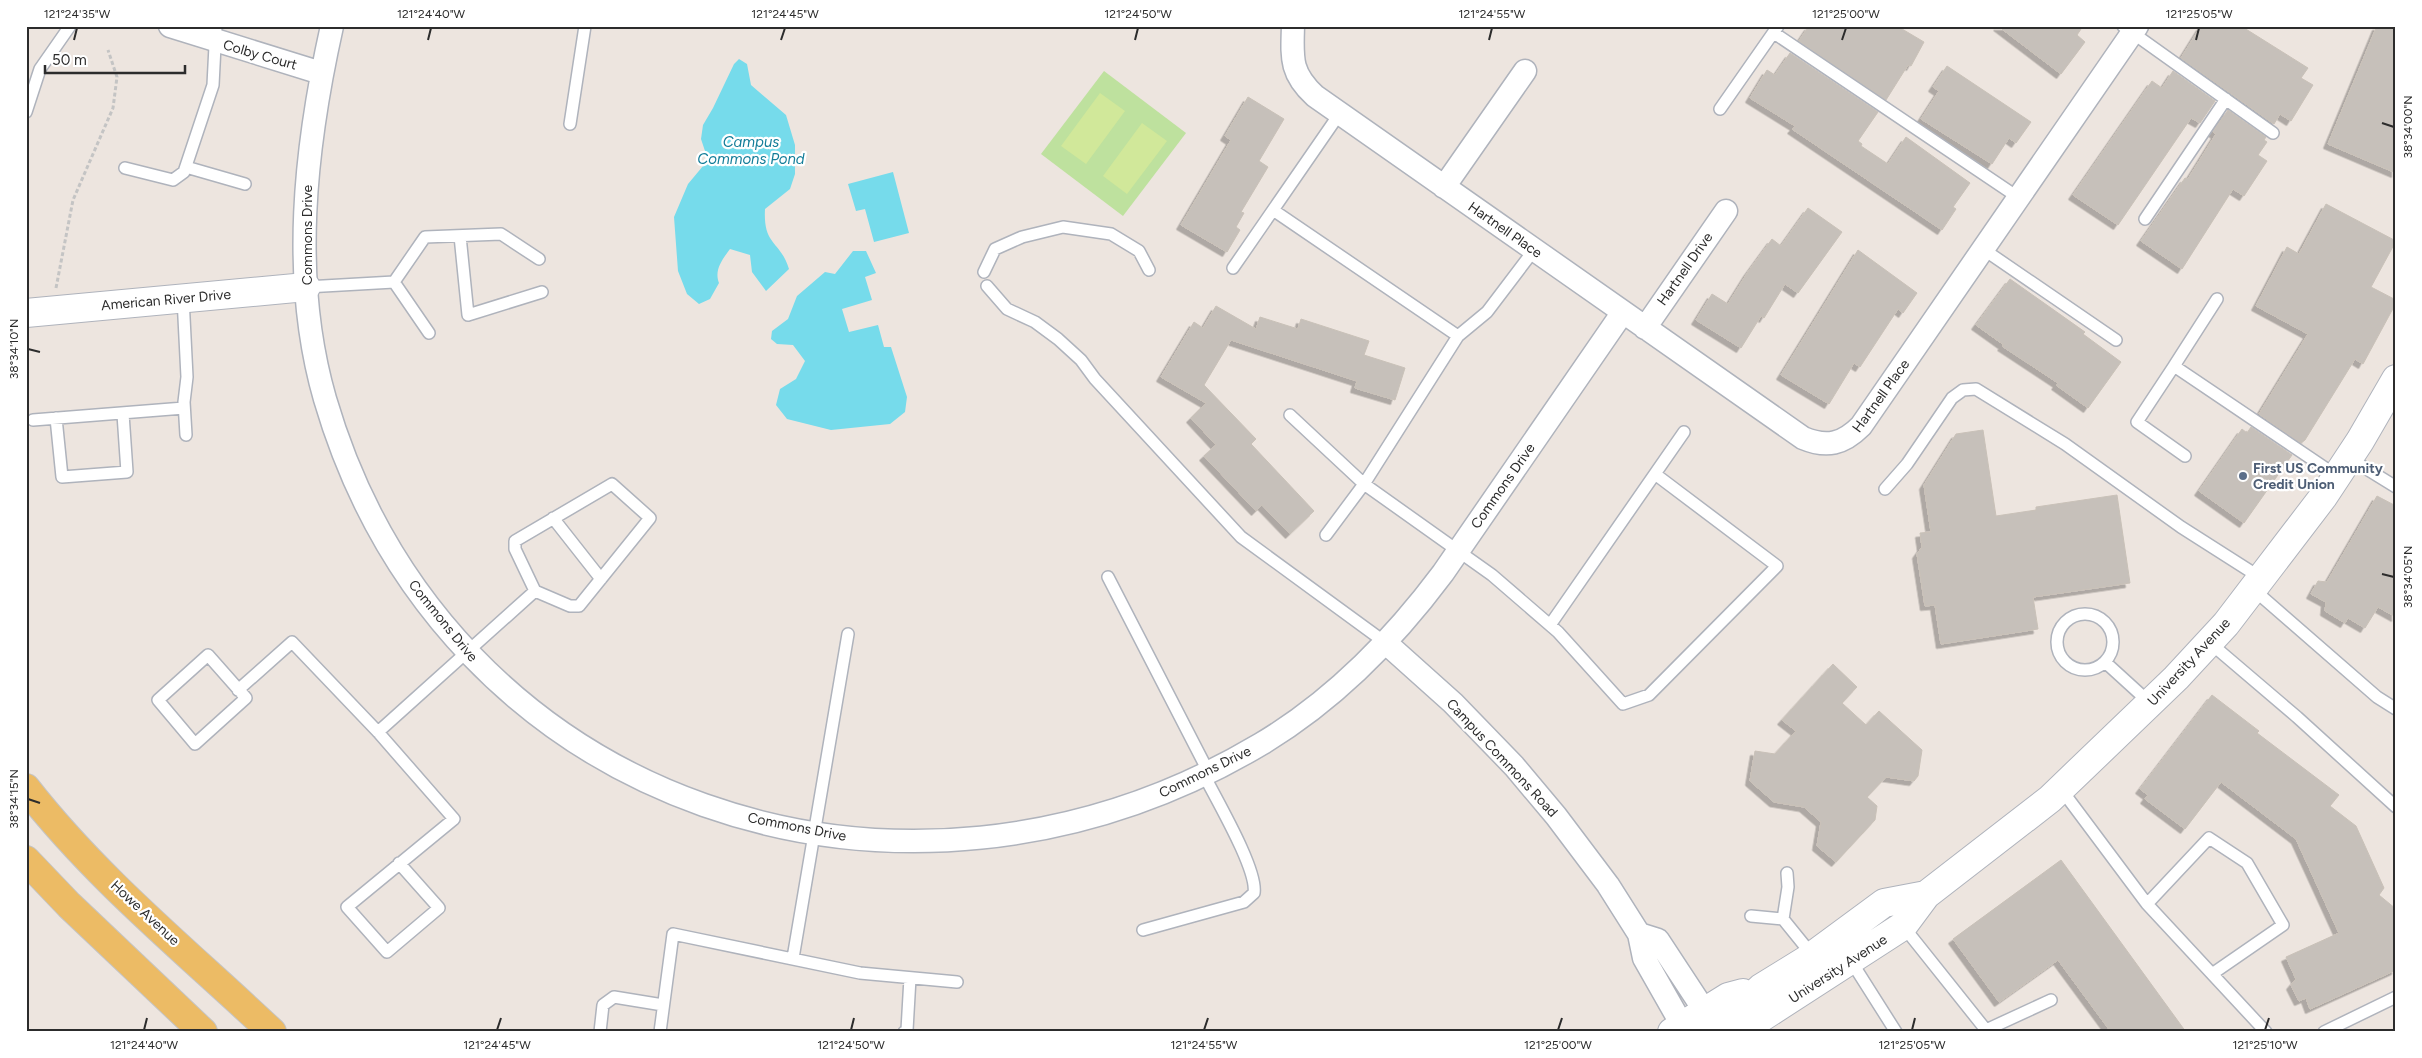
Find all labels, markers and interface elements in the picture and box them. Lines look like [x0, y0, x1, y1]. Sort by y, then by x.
text: 121°24'35"W [44, 7, 111, 21]
text: 121°24'40"W [397, 7, 466, 21]
text: 121°24'45"W [751, 7, 819, 21]
text: 121°24'50"W [1104, 7, 1172, 21]
text: 121°24'55"W [1459, 7, 1526, 21]
text: 121°25'00"W [1812, 7, 1880, 21]
text: 121°25'05"W [2165, 7, 2233, 21]
street label: Colby Court [221, 36, 299, 74]
scale bar [45, 42, 185, 74]
text: 50 m [52, 51, 87, 69]
text: 38°34'00"N [2401, 95, 2415, 159]
water label: Campus Commons Pond [697, 133, 805, 168]
street label: Commons Drive [299, 184, 316, 285]
street label: Hartnell Place [1465, 198, 1546, 262]
street label: Hartnell Drive [1654, 229, 1717, 309]
street label: American River Drive [100, 286, 232, 314]
text: 38°34'10"N [7, 319, 21, 379]
street label: Hartnell Place [1849, 356, 1913, 436]
street label: Commons Drive [1467, 440, 1539, 532]
place label: First US Community Credit Union [2253, 460, 2384, 493]
marker: First US Community Credit Union [2237, 470, 2249, 482]
text: 38°34'05"N [2401, 546, 2415, 608]
street label: Commons Drive [405, 577, 481, 666]
street label: University Avenue [2144, 614, 2234, 709]
street label: Campus Commons Road [1443, 695, 1561, 821]
street label: Commons Drive [1156, 742, 1254, 802]
text: 38°34'15"N [7, 769, 21, 829]
street label: Commons Drive [746, 809, 848, 845]
street label: Howe Avenue [107, 877, 183, 949]
street label: University Avenue [1786, 931, 1891, 1007]
text: 121°24'40"W [110, 1038, 179, 1052]
text: 121°24'45"W [463, 1038, 531, 1052]
text: 121°24'50"W [817, 1038, 885, 1052]
text: 121°24'55"W [1171, 1038, 1238, 1052]
text: 121°25'00"W [1524, 1038, 1592, 1052]
text: 121°25'05"W [1878, 1038, 1946, 1052]
text: 121°25'10"W [2232, 1038, 2298, 1052]

